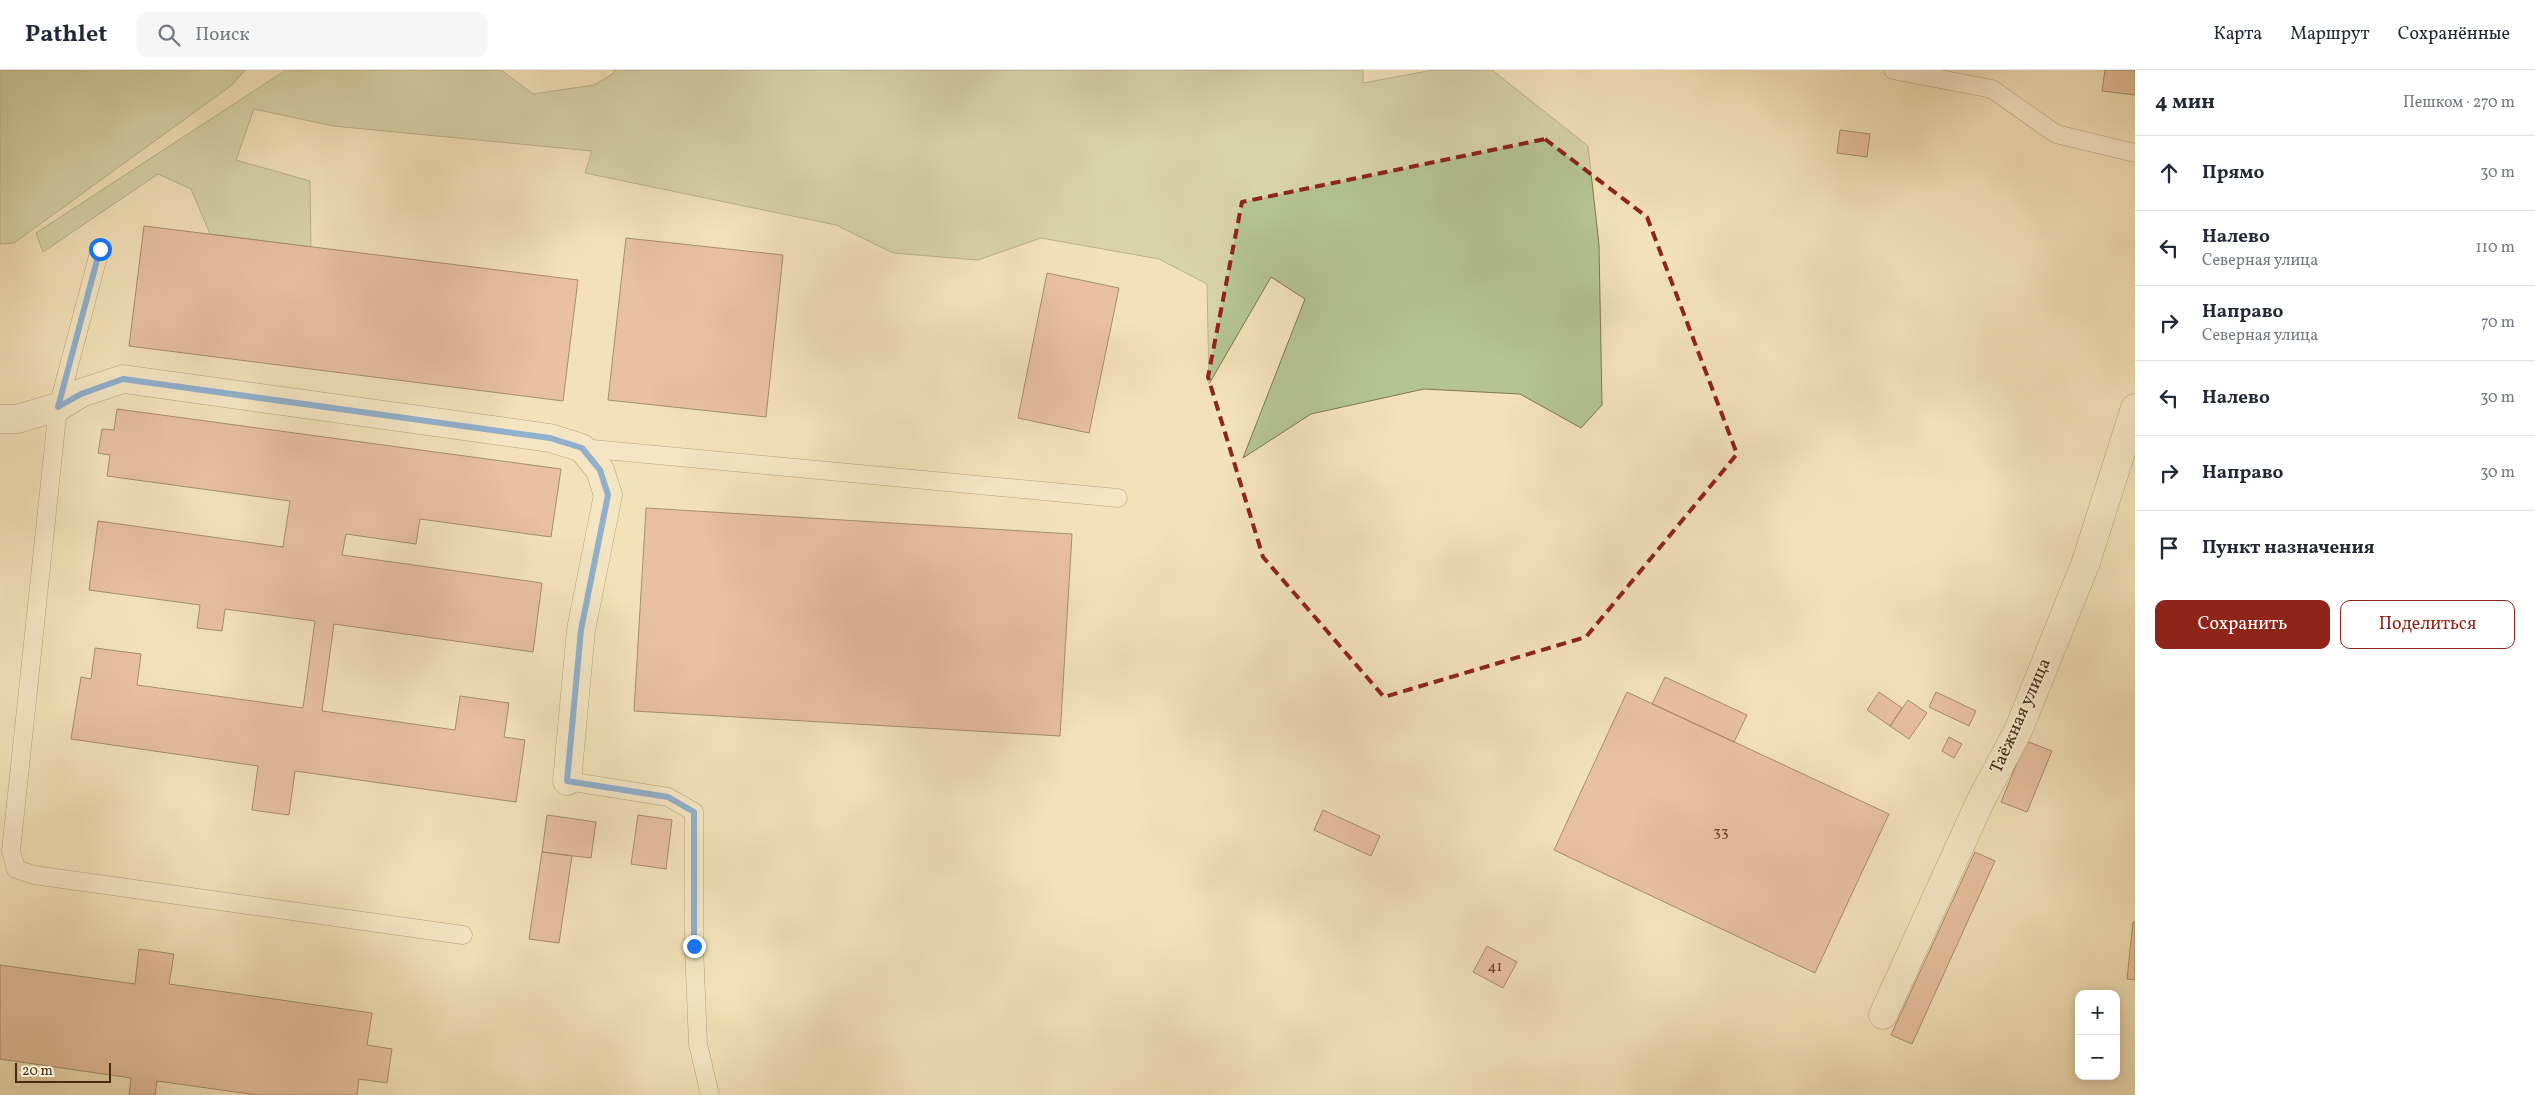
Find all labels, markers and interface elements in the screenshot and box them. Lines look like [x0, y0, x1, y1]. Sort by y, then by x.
search box [137, 12, 487, 57]
text: Pathlet [25, 18, 107, 52]
icon: search [155, 21, 183, 49]
text: Поиск [195, 22, 250, 48]
text: Карта [2213, 22, 2262, 47]
text: Маршрут [2290, 22, 2370, 47]
text: Сохранённые [2398, 22, 2510, 47]
text: 4 мин [2155, 88, 2215, 117]
text: Пешком · 270 m [2403, 92, 2515, 114]
icon: ahead [2155, 159, 2183, 187]
text: Прямо [2202, 160, 2264, 186]
text: 30 m [2480, 162, 2515, 184]
text: Налево [2202, 224, 2270, 250]
icon: left [2155, 234, 2183, 262]
text: 110 m [2476, 237, 2515, 259]
route start [89, 238, 112, 261]
text: Северная улица [2202, 250, 2318, 272]
text: Направо [2202, 299, 2284, 325]
icon: right [2155, 309, 2183, 337]
text: 70 m [2481, 312, 2515, 334]
text: Северная улица [2202, 325, 2318, 347]
icon: left [2155, 384, 2183, 412]
text: Налево [2202, 385, 2270, 411]
text: 30 m [2480, 387, 2515, 409]
icon: right [2155, 459, 2183, 487]
text: Направо [2202, 460, 2284, 486]
text: 30 m [2480, 462, 2515, 484]
icon: arrive [2155, 534, 2183, 562]
text: Пункт назначения [2202, 535, 2375, 561]
button: Сохранить [2155, 600, 2330, 649]
button: Поделиться [2340, 600, 2515, 649]
street label: Таёжная улица [1984, 654, 2058, 778]
house number: 33 [1713, 822, 1729, 843]
route end [683, 935, 706, 958]
house number: 41 [1488, 957, 1502, 978]
map controls [2075, 990, 2120, 1080]
button: + [2075, 990, 2120, 1035]
button: − [2075, 1035, 2120, 1080]
scale bar [15, 1060, 111, 1083]
text: 20 m [22, 1062, 53, 1081]

